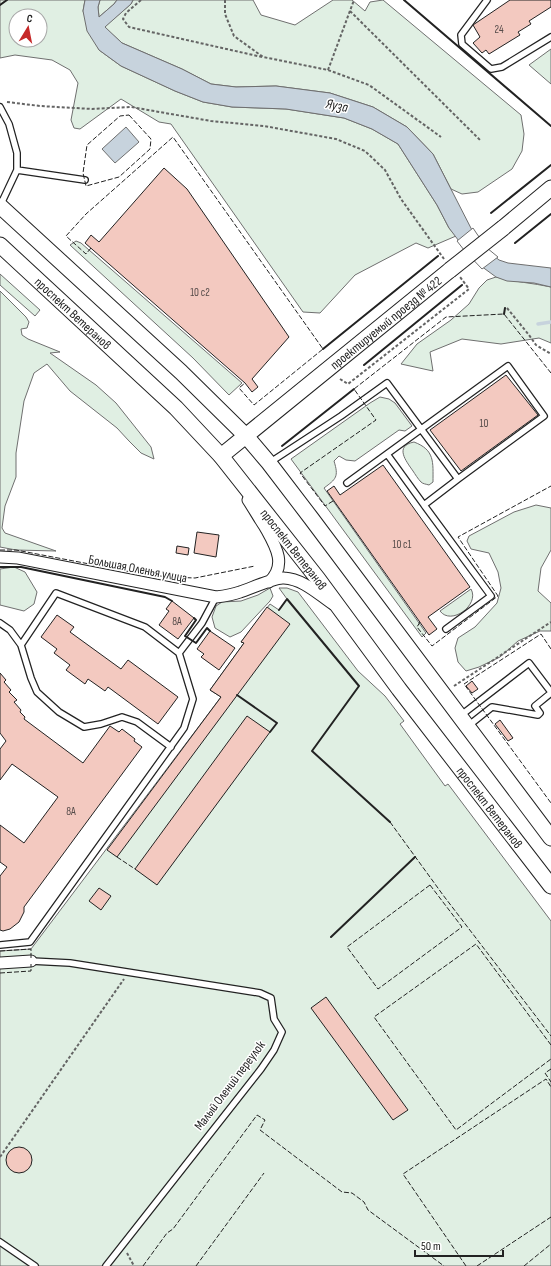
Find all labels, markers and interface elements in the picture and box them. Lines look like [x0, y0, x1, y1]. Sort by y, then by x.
north arrow [8, 8, 48, 48]
text: С [26, 12, 34, 26]
house number: 24 [494, 23, 504, 36]
water label: Яуза [323, 95, 350, 116]
street label: проектируемый проезд № 422 [327, 273, 445, 373]
street label: проспект Ветеранов [31, 274, 114, 353]
house number: 10 с2 [190, 286, 210, 299]
house number: 10 [480, 417, 488, 430]
street label: проспект Ветеранов [257, 506, 330, 593]
house number: 10 с1 [393, 538, 412, 551]
street label: Большая Оленья улица [87, 552, 189, 586]
house number: 8А [172, 615, 182, 628]
street label: проспект Ветеранов [453, 764, 526, 852]
house number: 8А [66, 805, 76, 818]
street label: Малый Олений переулок [191, 1038, 269, 1134]
scale bar [415, 1232, 503, 1258]
text: 50 m [421, 1239, 441, 1254]

